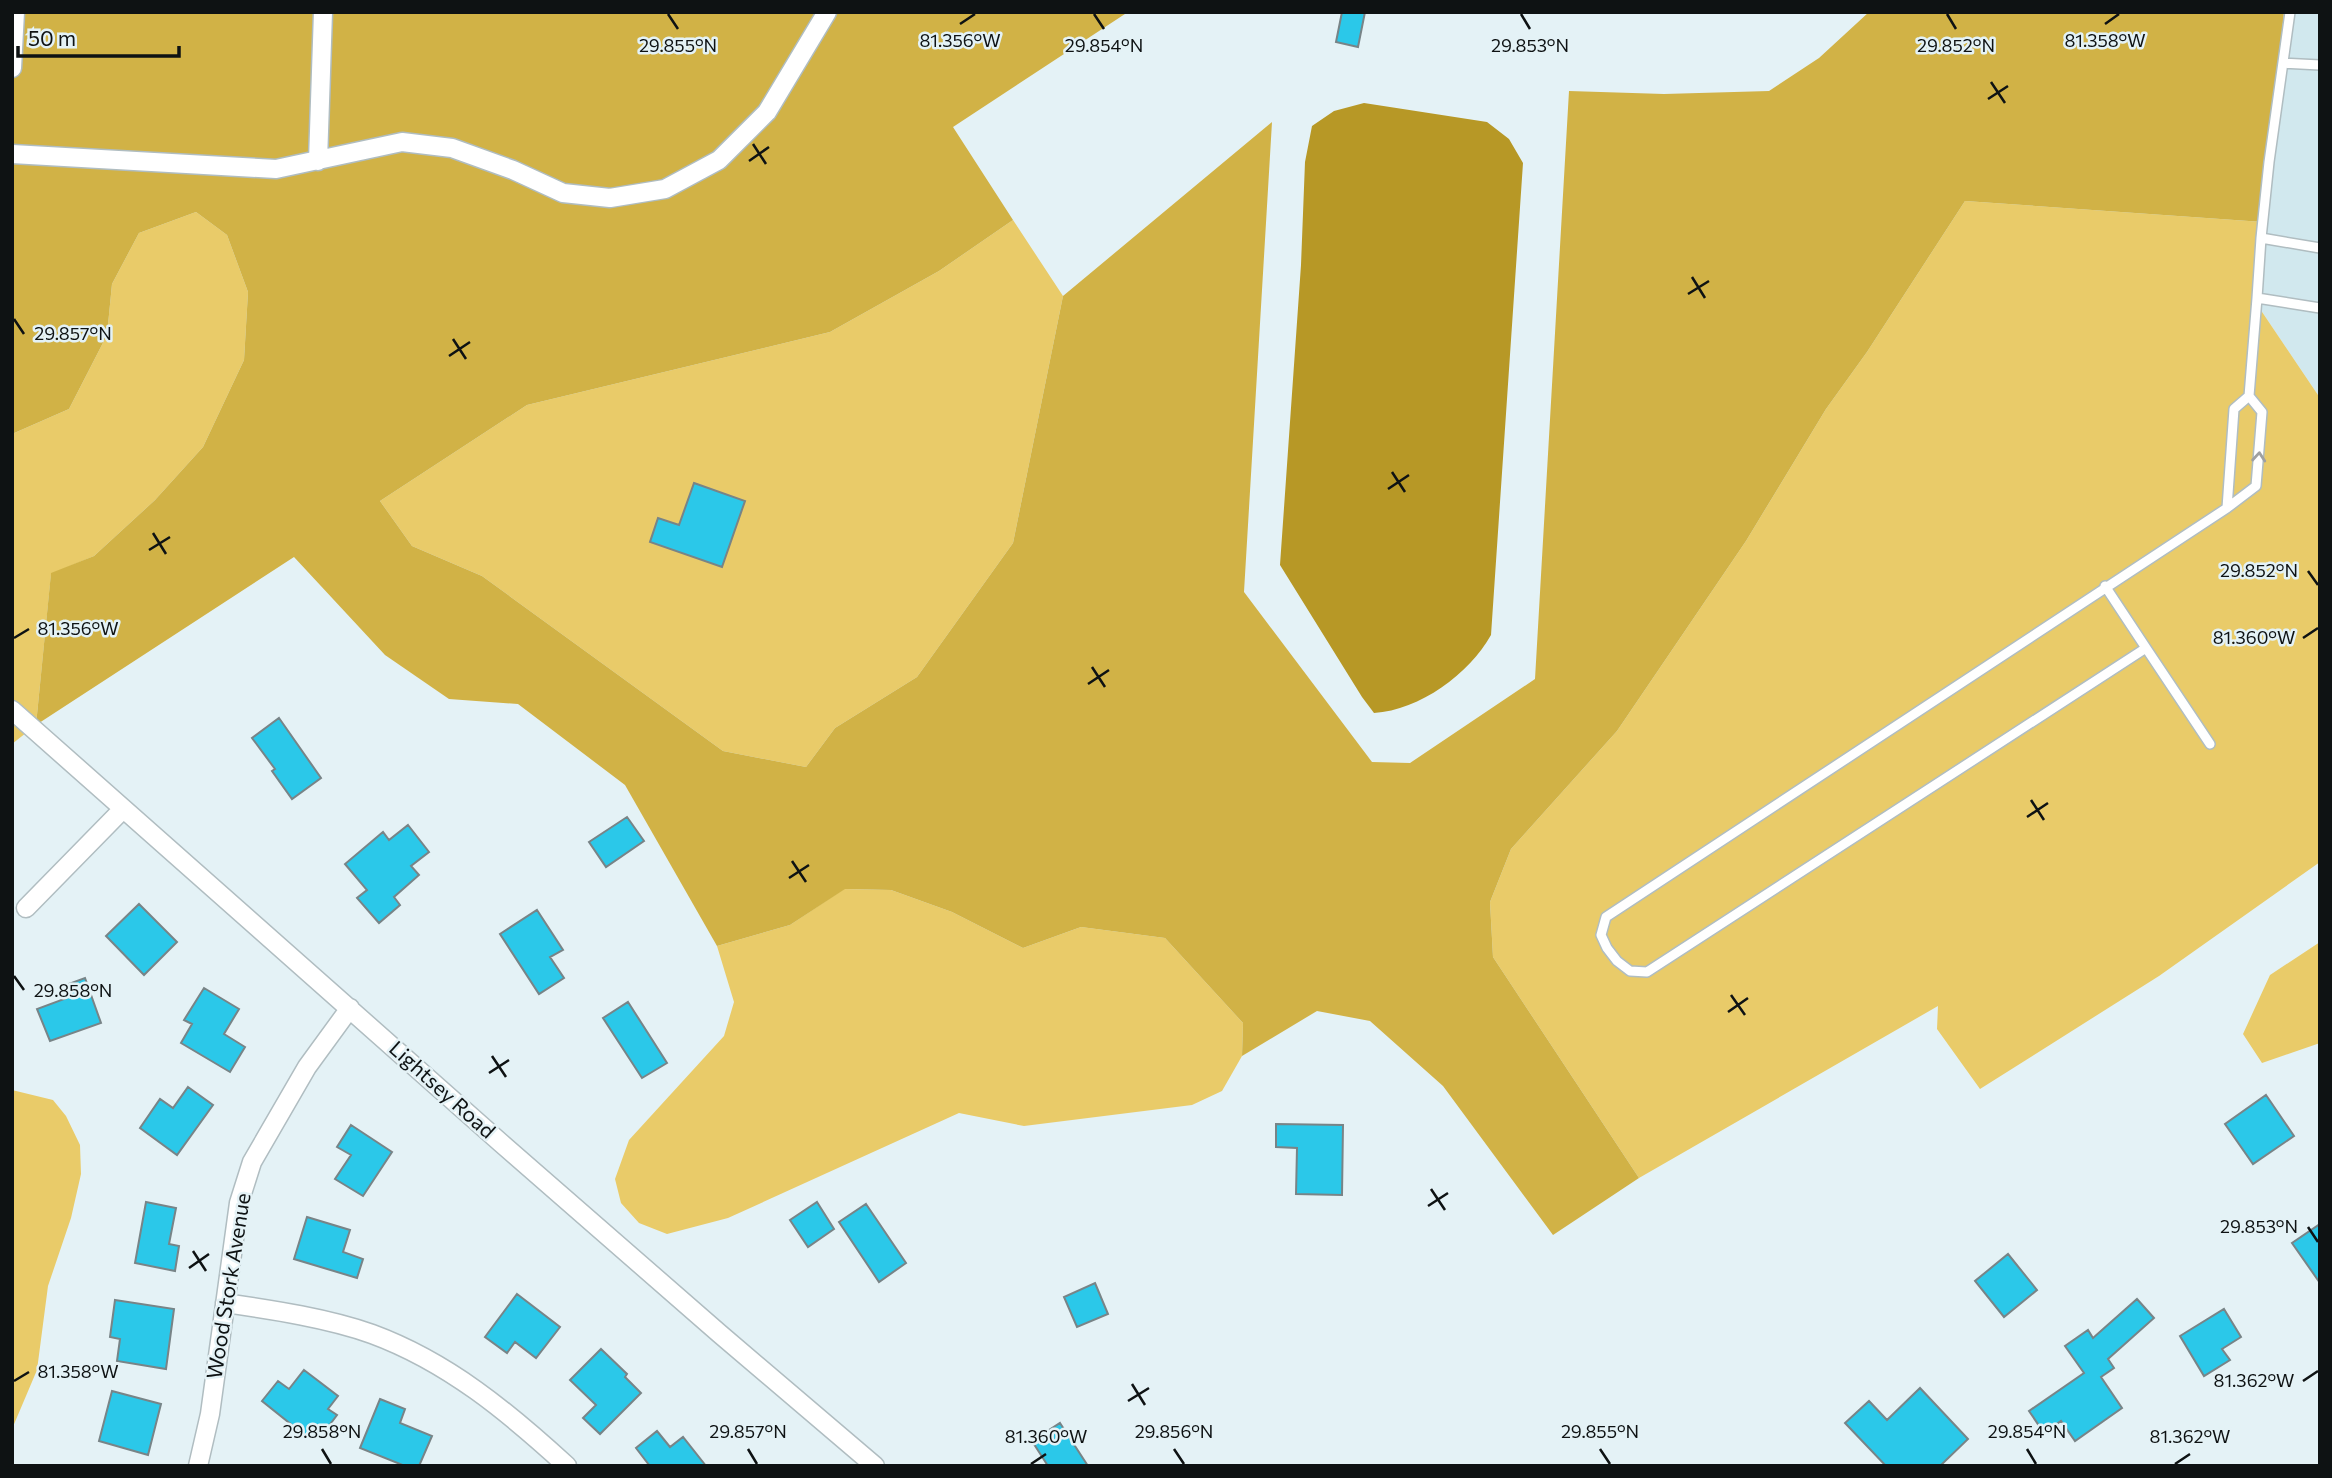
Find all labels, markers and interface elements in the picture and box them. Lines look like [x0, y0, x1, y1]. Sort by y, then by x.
scale bar [18, 14, 178, 58]
text: 50 m [28, 25, 76, 50]
text: 81.356°W [919, 29, 1001, 51]
text: 81.358°W [2064, 29, 2146, 51]
text: 29.855°N [639, 34, 717, 56]
text: 29.854°N [1065, 34, 1143, 56]
text: 29.853°N [1491, 34, 1569, 56]
text: 29.852°N [1917, 34, 1995, 56]
text: 29.857°N [34, 322, 112, 344]
one-way arrow [2251, 451, 2266, 462]
text: 29.852°N [2220, 559, 2298, 581]
text: 81.356°W [37, 617, 119, 639]
text: 81.360°W [2213, 626, 2295, 648]
text: 29.858°N [34, 979, 112, 1001]
street label: Lightsey Road [385, 1035, 501, 1143]
street label: Wood Stork Avenue [200, 1191, 255, 1381]
text: 29.853°N [2220, 1215, 2298, 1237]
text: 81.358°W [37, 1360, 119, 1382]
text: 81.362°W [2214, 1369, 2294, 1391]
text: 29.858°N [283, 1420, 361, 1442]
text: 29.857°N [709, 1420, 787, 1442]
text: 29.856°N [1135, 1420, 1213, 1442]
text: 29.855°N [1561, 1420, 1639, 1442]
text: 29.854°N [1988, 1420, 2066, 1442]
text: 81.360°W [1005, 1425, 1087, 1447]
text: 81.362°W [2150, 1425, 2230, 1447]

